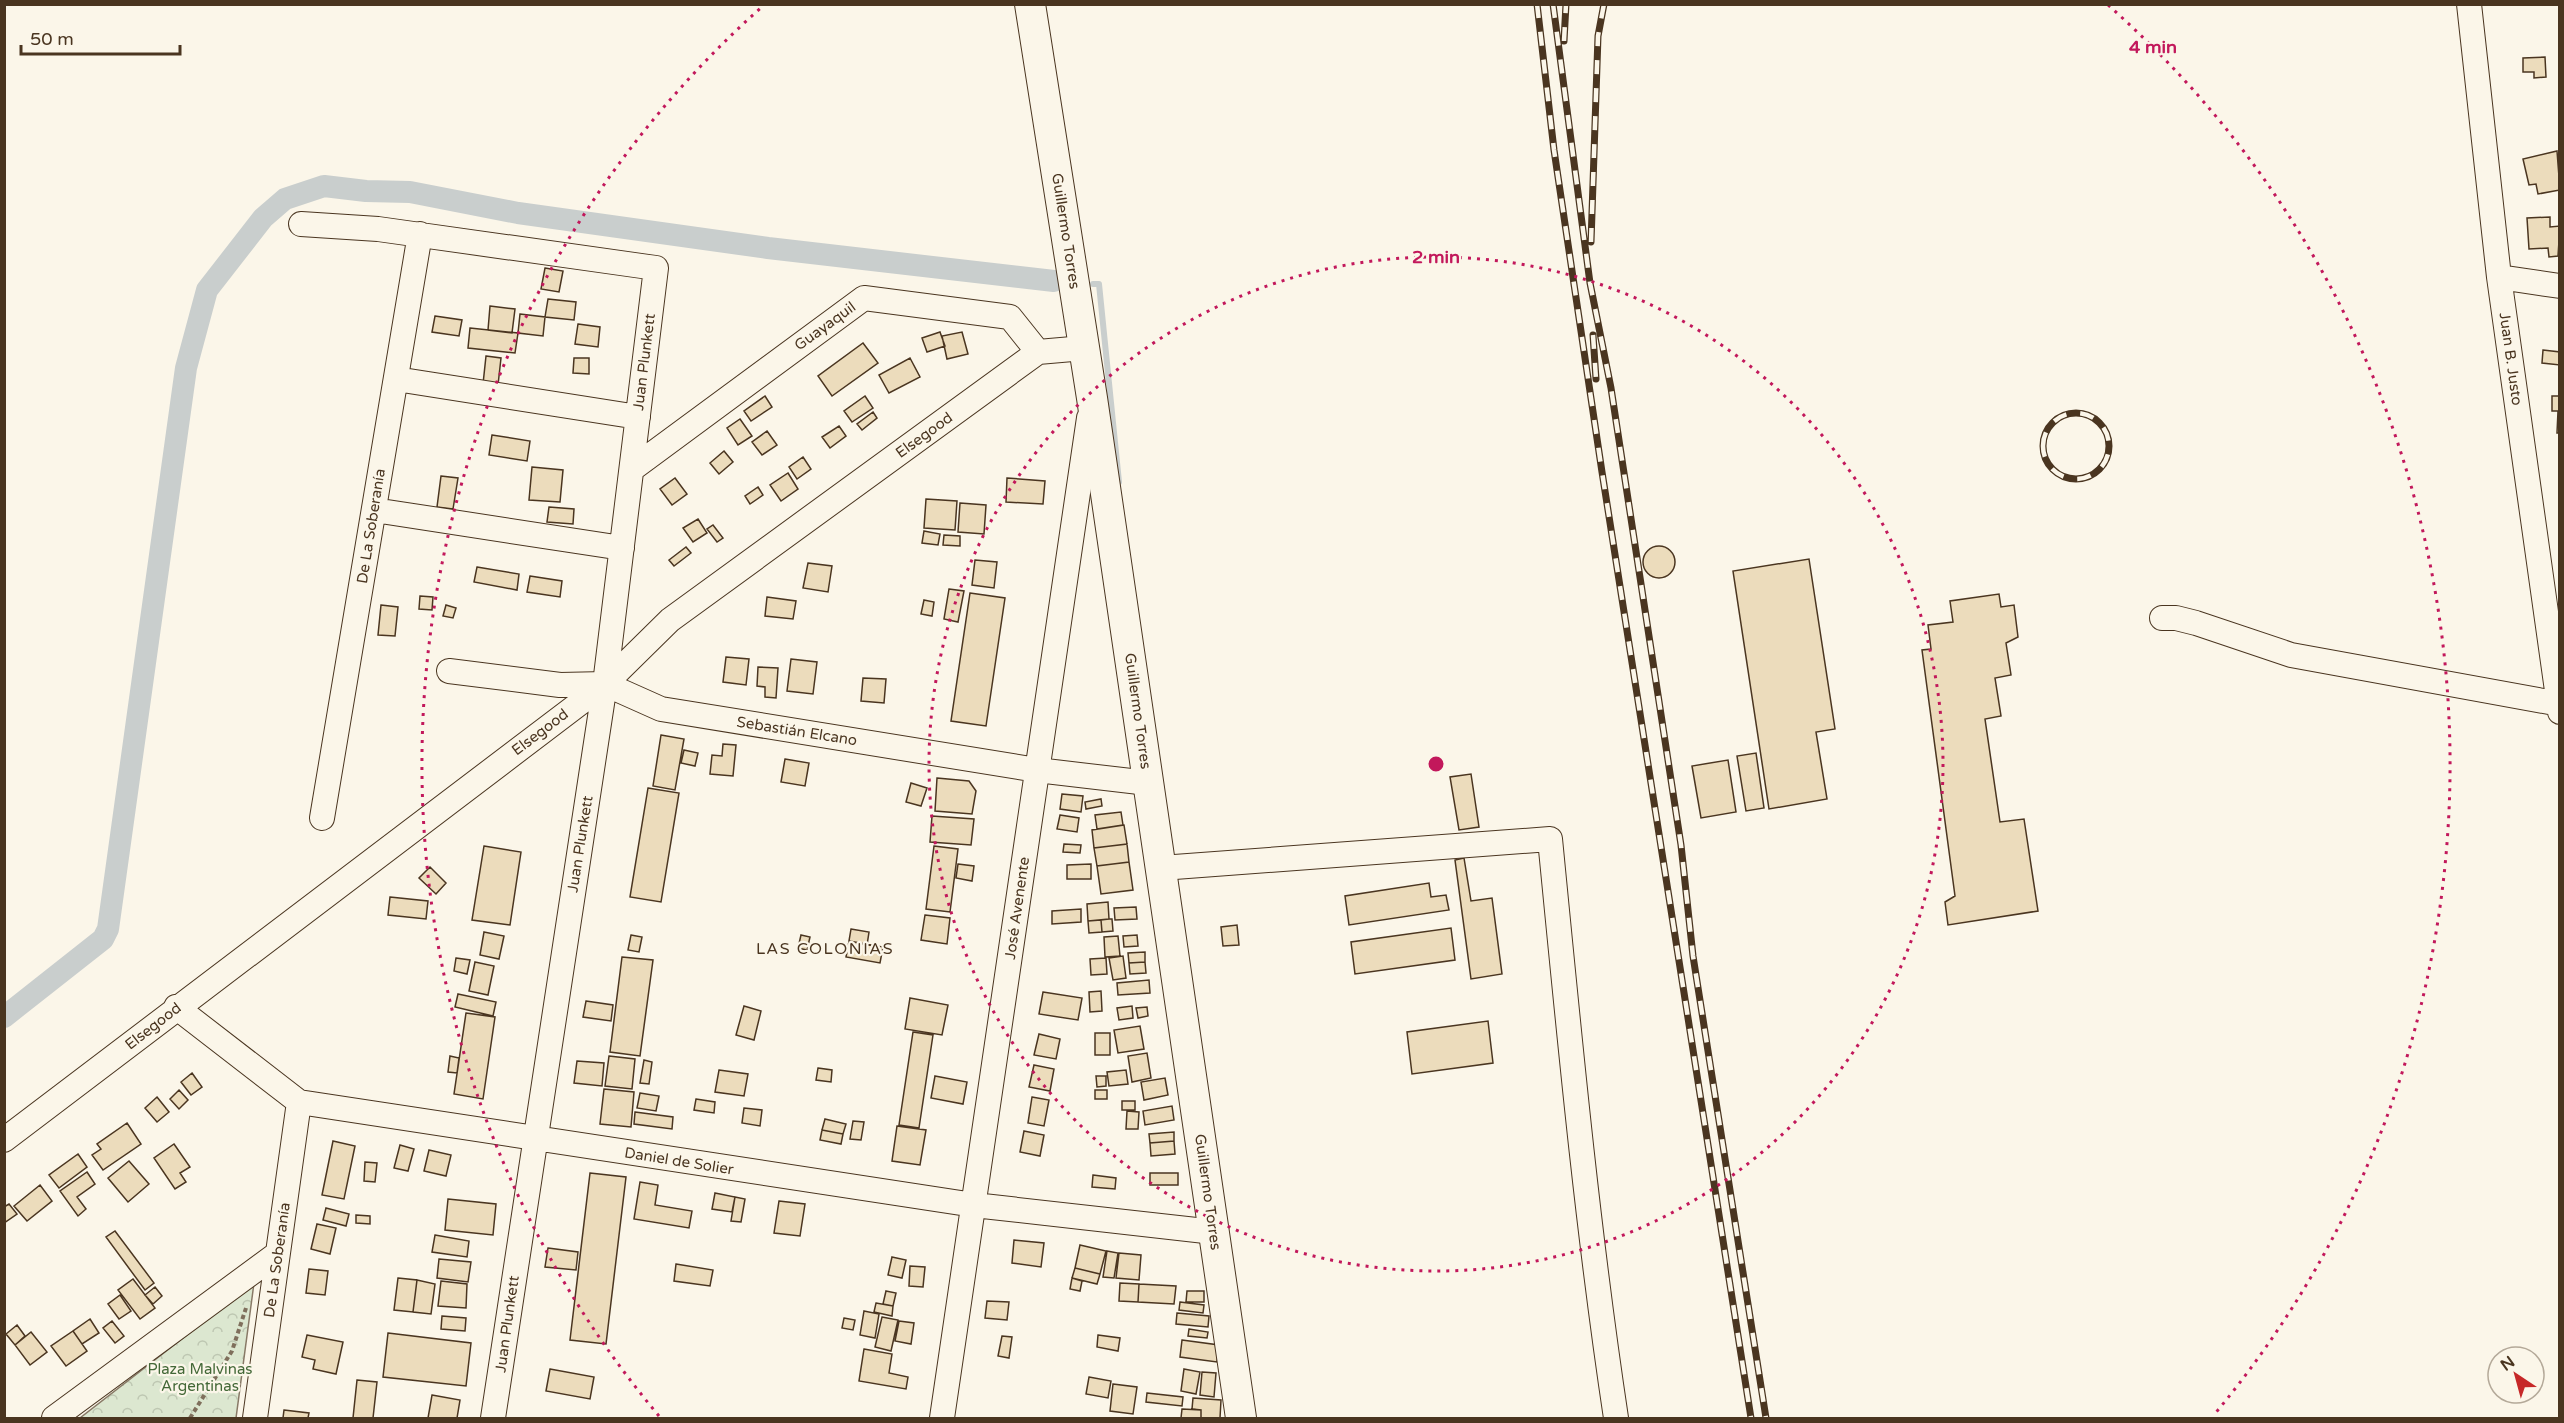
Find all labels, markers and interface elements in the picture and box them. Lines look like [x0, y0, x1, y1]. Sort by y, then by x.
scale bar [21, 18, 180, 56]
text: 50 m [30, 28, 74, 50]
text: 4 min [2129, 36, 2177, 58]
street label: Guillermo Torres [1048, 172, 1084, 290]
text: 2 min [1412, 246, 1460, 268]
street label: Guayaquil [791, 298, 859, 354]
street label: Juan B. Justo [2496, 311, 2526, 407]
street label: Juan Plunkett [629, 312, 659, 412]
street label: Elsegood [892, 408, 956, 462]
street label: De La Soberanía [353, 467, 389, 585]
street label: Guillermo Torres [1121, 652, 1155, 770]
street label: Elsegood [508, 705, 572, 759]
street label: Sebastián Elcano [735, 713, 859, 749]
centre of rings [1426, 754, 1446, 774]
street label: Juan Plunkett [563, 794, 597, 894]
street label: José Avenente [1001, 856, 1033, 960]
district label: LAS COLONIAS [756, 939, 894, 959]
street label: Elsegood [121, 999, 185, 1053]
street label: Guillermo Torres [1191, 1133, 1225, 1251]
street label: Daniel de Solier [623, 1143, 735, 1179]
street label: De La Soberanía [260, 1201, 294, 1319]
street label: Juan Plunkett [491, 1274, 523, 1374]
north arrow [2486, 1345, 2546, 1405]
text: N [2497, 1352, 2519, 1376]
park label: Plaza Malvinas Argentinas [147, 1360, 253, 1395]

